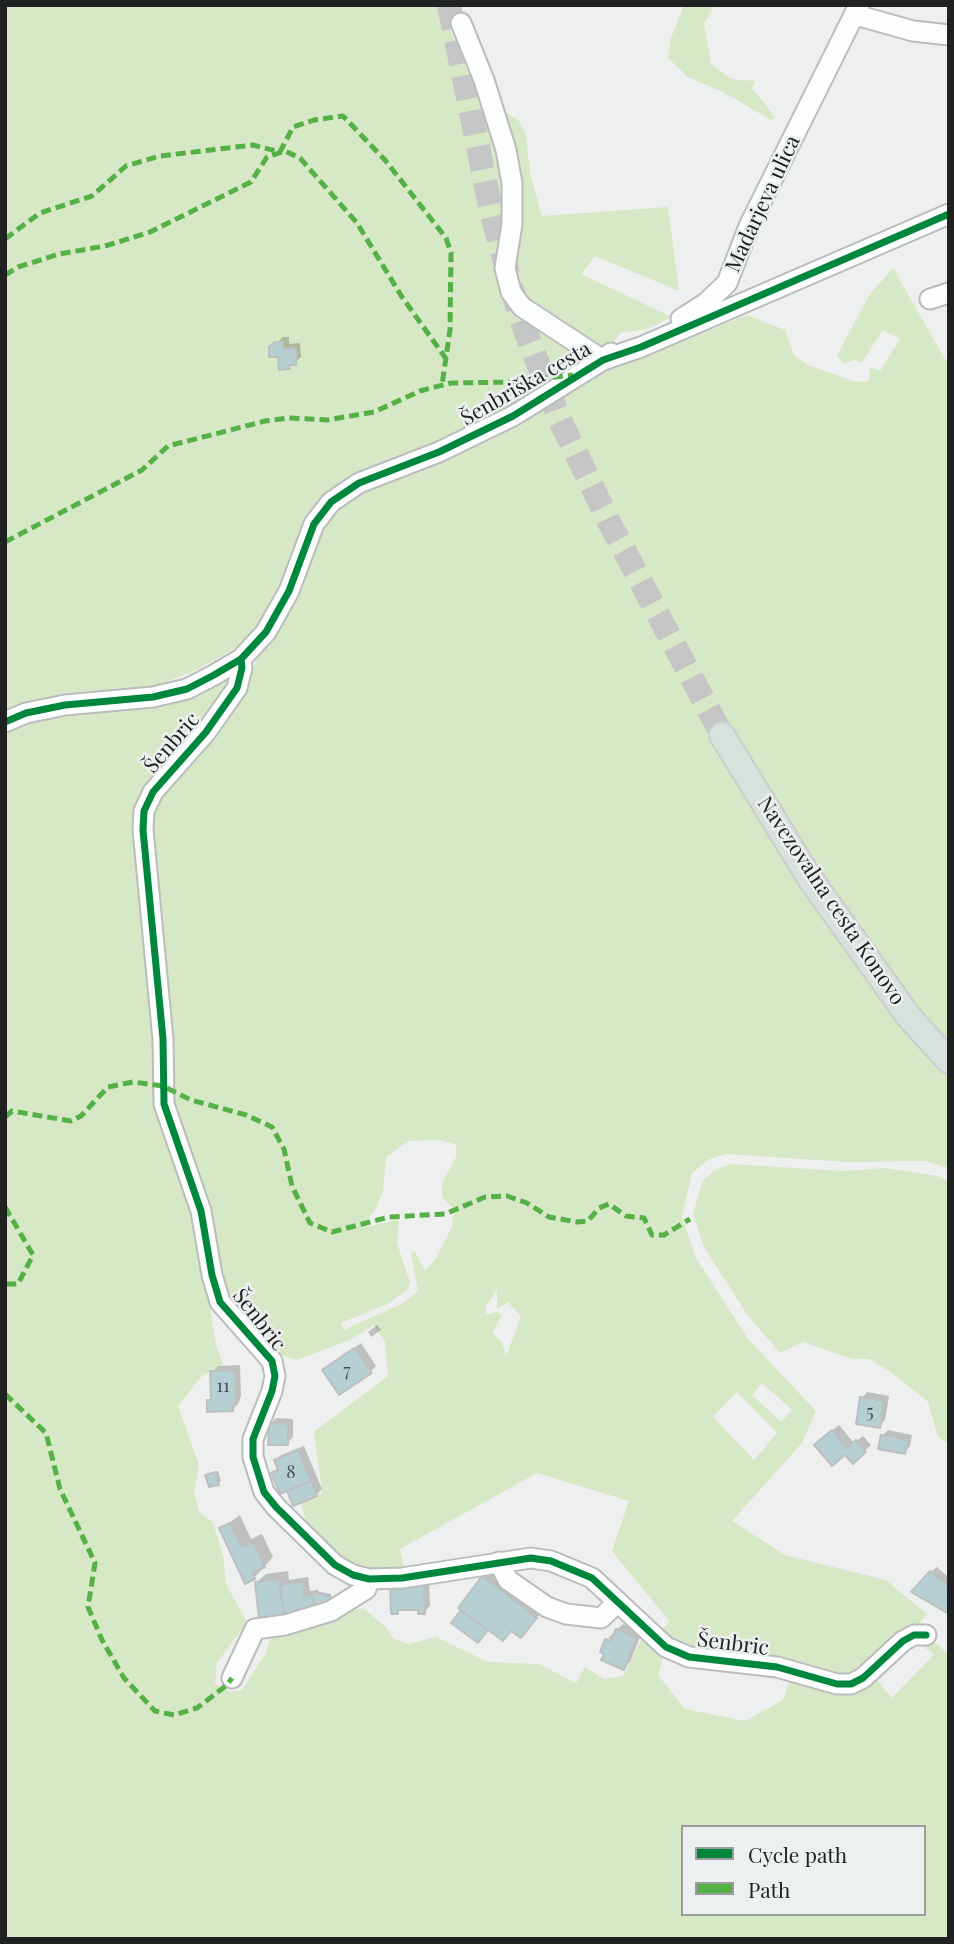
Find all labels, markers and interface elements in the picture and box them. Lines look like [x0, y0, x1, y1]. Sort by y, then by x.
street label: Madarjeva ulica [720, 132, 806, 276]
street label: Šenbriška cesta [456, 337, 596, 431]
street label: Šenbric [139, 708, 205, 778]
street label: Navezovalna cesta Konovo [752, 792, 910, 1010]
street label: Šenbric [227, 1284, 291, 1356]
house number: 7 [343, 1360, 351, 1382]
house number: 11 [216, 1375, 230, 1397]
house number: 5 [866, 1401, 874, 1423]
house number: 8 [286, 1461, 296, 1483]
street label: Šenbric [696, 1627, 770, 1661]
legend [681, 1825, 926, 1916]
text: Cycle path [748, 1840, 847, 1868]
text: Path [748, 1875, 790, 1903]

